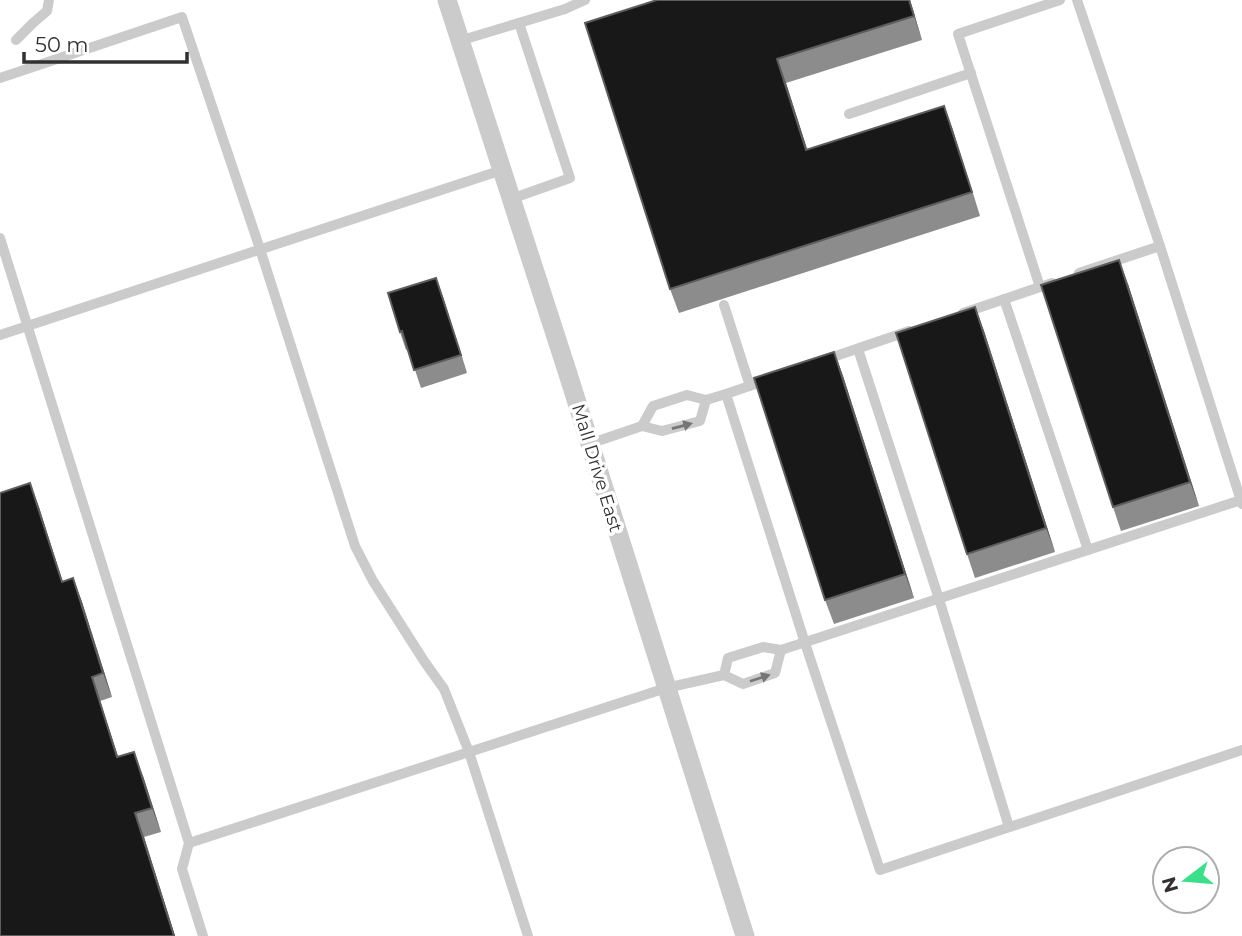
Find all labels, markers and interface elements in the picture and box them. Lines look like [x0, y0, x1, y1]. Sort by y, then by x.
scale bar [24, 21, 187, 65]
text: 50 m [35, 32, 89, 57]
street label: Mall Drive East [567, 401, 627, 535]
one-way arrow [671, 420, 693, 431]
one-way arrow [750, 672, 771, 683]
north arrow [1151, 845, 1221, 915]
text: N [1157, 874, 1183, 895]

